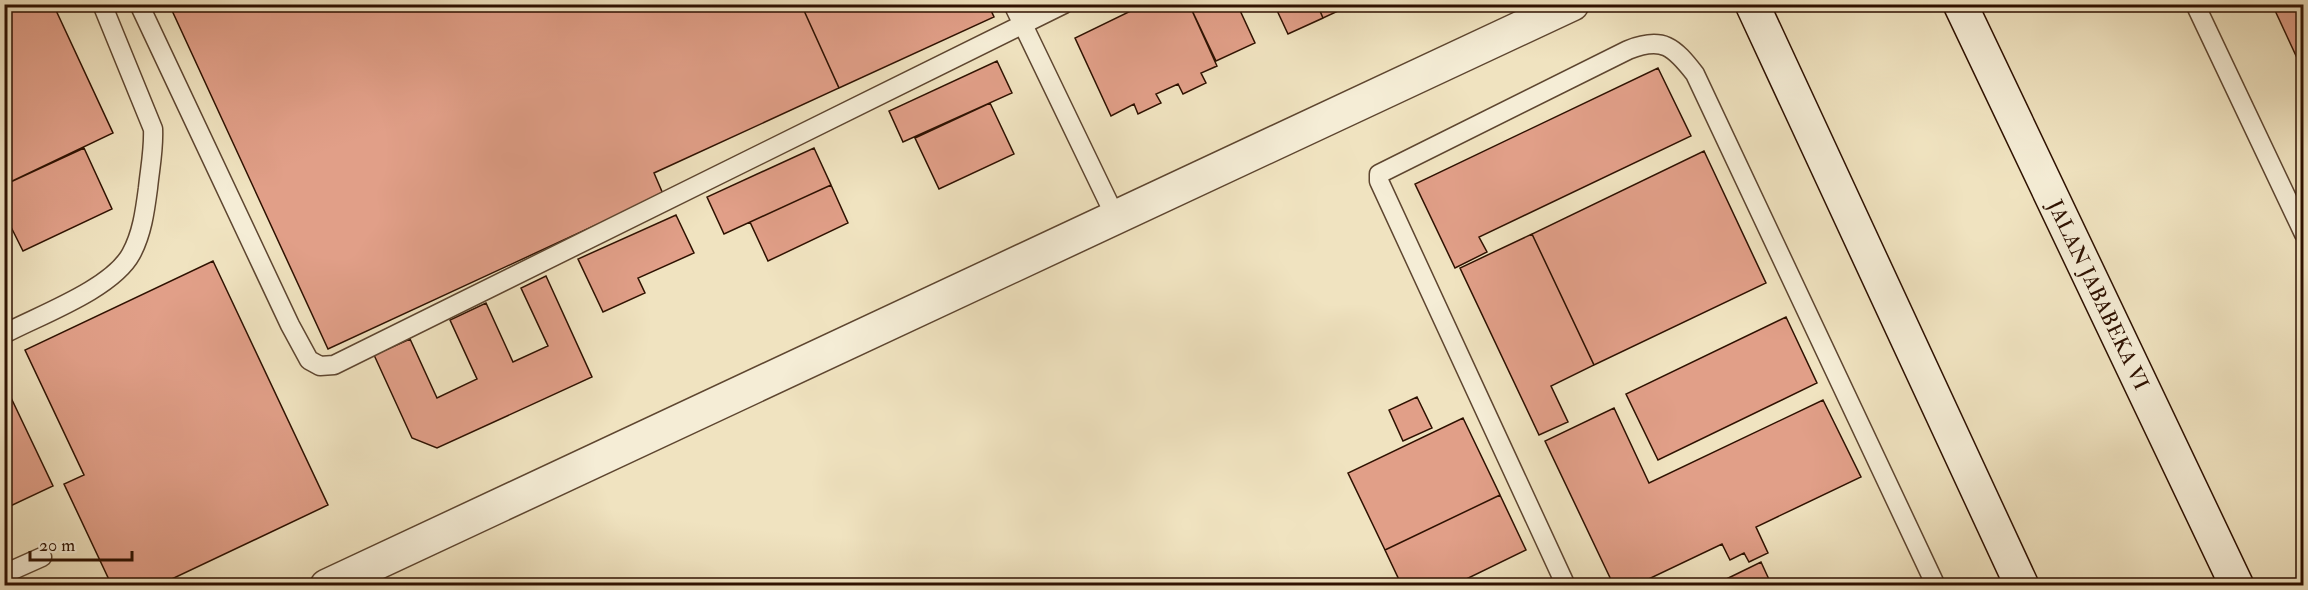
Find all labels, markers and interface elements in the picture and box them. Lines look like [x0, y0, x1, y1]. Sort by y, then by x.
street label: JALAN JABABEKA VI [2041, 195, 2155, 394]
scale bar [30, 524, 132, 562]
text: 20 m [39, 534, 75, 557]

